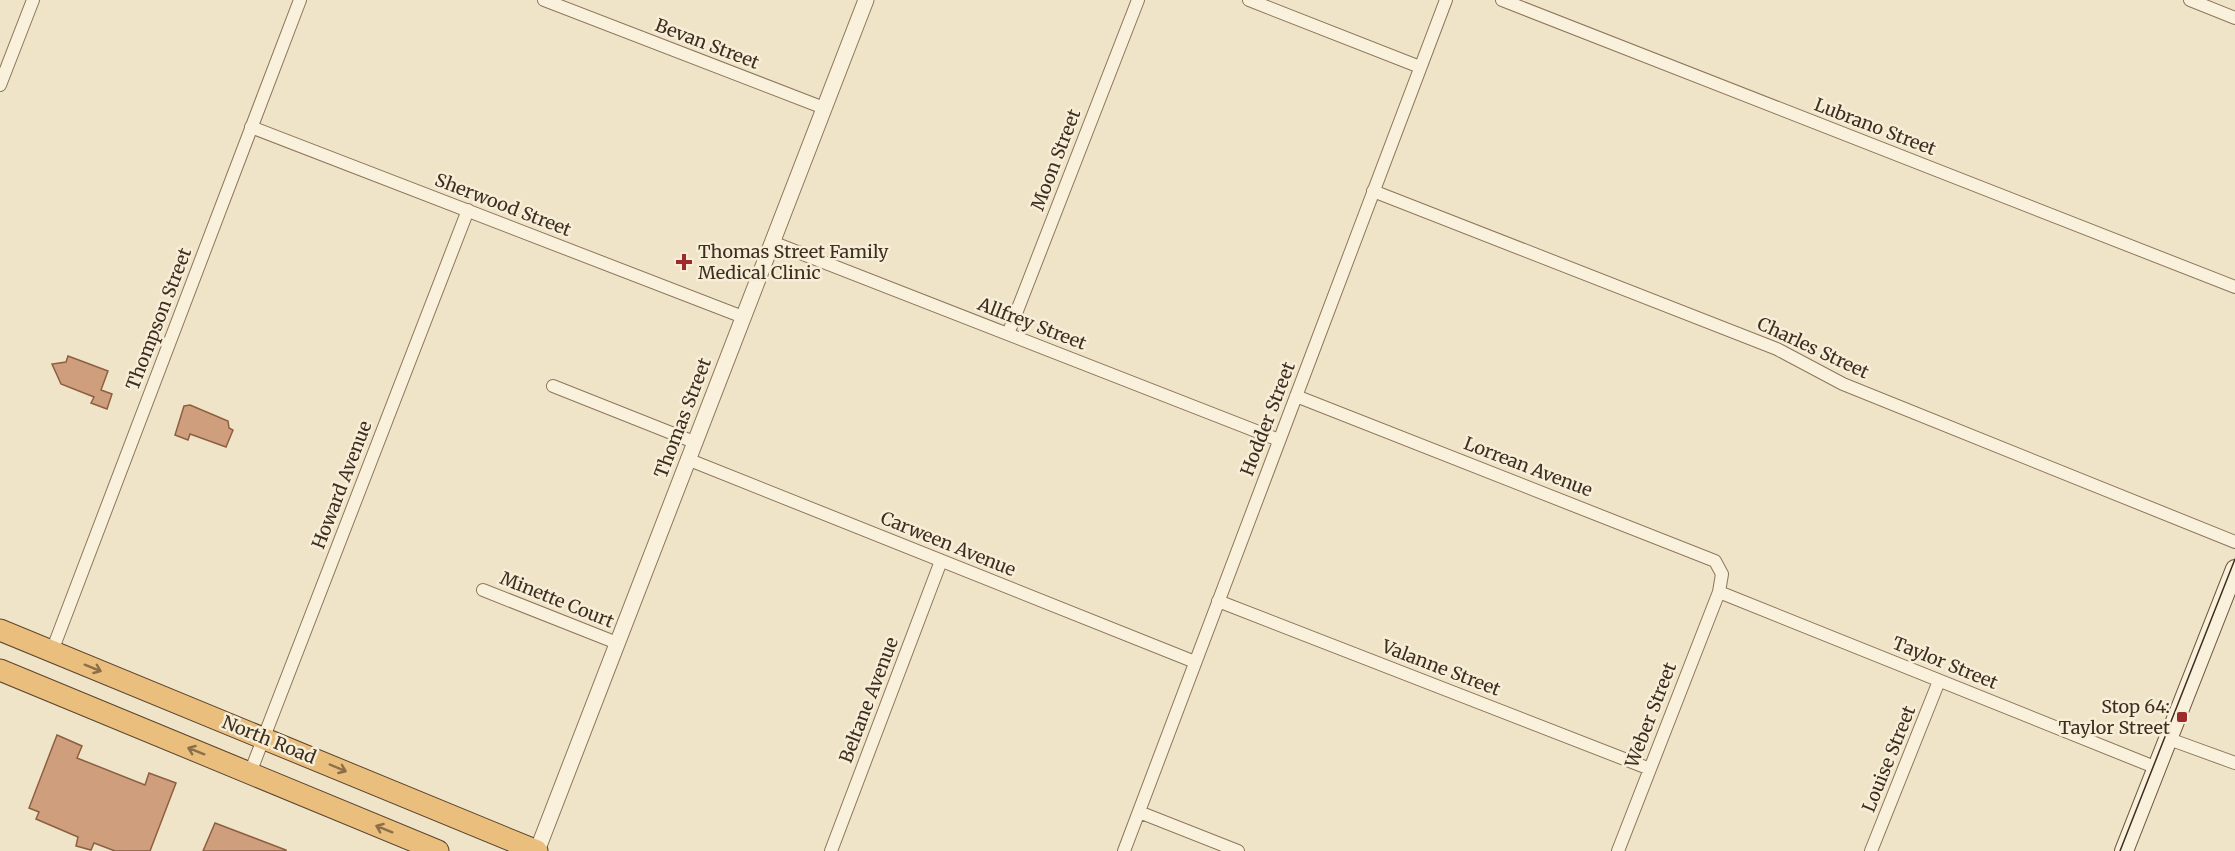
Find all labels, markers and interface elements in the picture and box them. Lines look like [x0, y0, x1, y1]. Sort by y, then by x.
street label: Bevan Street [652, 13, 762, 74]
street label: Lubrano Street [1811, 93, 1939, 160]
street label: Moon Street [1026, 106, 1085, 214]
street label: Sherwood Street [432, 168, 575, 241]
place label: Thomas Street Family Medical Clinic [698, 240, 889, 284]
street label: Thompson Street [121, 244, 196, 393]
marker: Thomas Street Family Medical Clinic [675, 253, 693, 271]
street label: Allfrey Street [974, 292, 1090, 355]
street label: Charles Street [1754, 312, 1873, 383]
street label: Thomas Street [649, 354, 716, 481]
street label: Hodder Street [1235, 359, 1300, 479]
street label: Howard Avenue [307, 418, 377, 552]
street label: Lorrean Avenue [1461, 431, 1596, 502]
street label: Carween Avenue [877, 506, 1019, 581]
street label: Minette Court [497, 566, 618, 633]
street label: Taylor Street [1889, 631, 2001, 694]
street label: Beltane Avenue [834, 634, 903, 766]
street label: Valanne Street [1378, 634, 1504, 701]
street label: Weber Street [1620, 659, 1681, 772]
one-way arrow [83, 663, 102, 674]
place label: Stop 64: Taylor Street [2059, 695, 2170, 739]
street label: Louise Street [1857, 702, 1920, 815]
street label: North Road [219, 710, 320, 769]
marker: Stop 64: Taylor Street [2175, 710, 2189, 724]
one-way arrow [187, 745, 206, 756]
one-way arrow [328, 763, 347, 774]
one-way arrow [376, 823, 394, 834]

